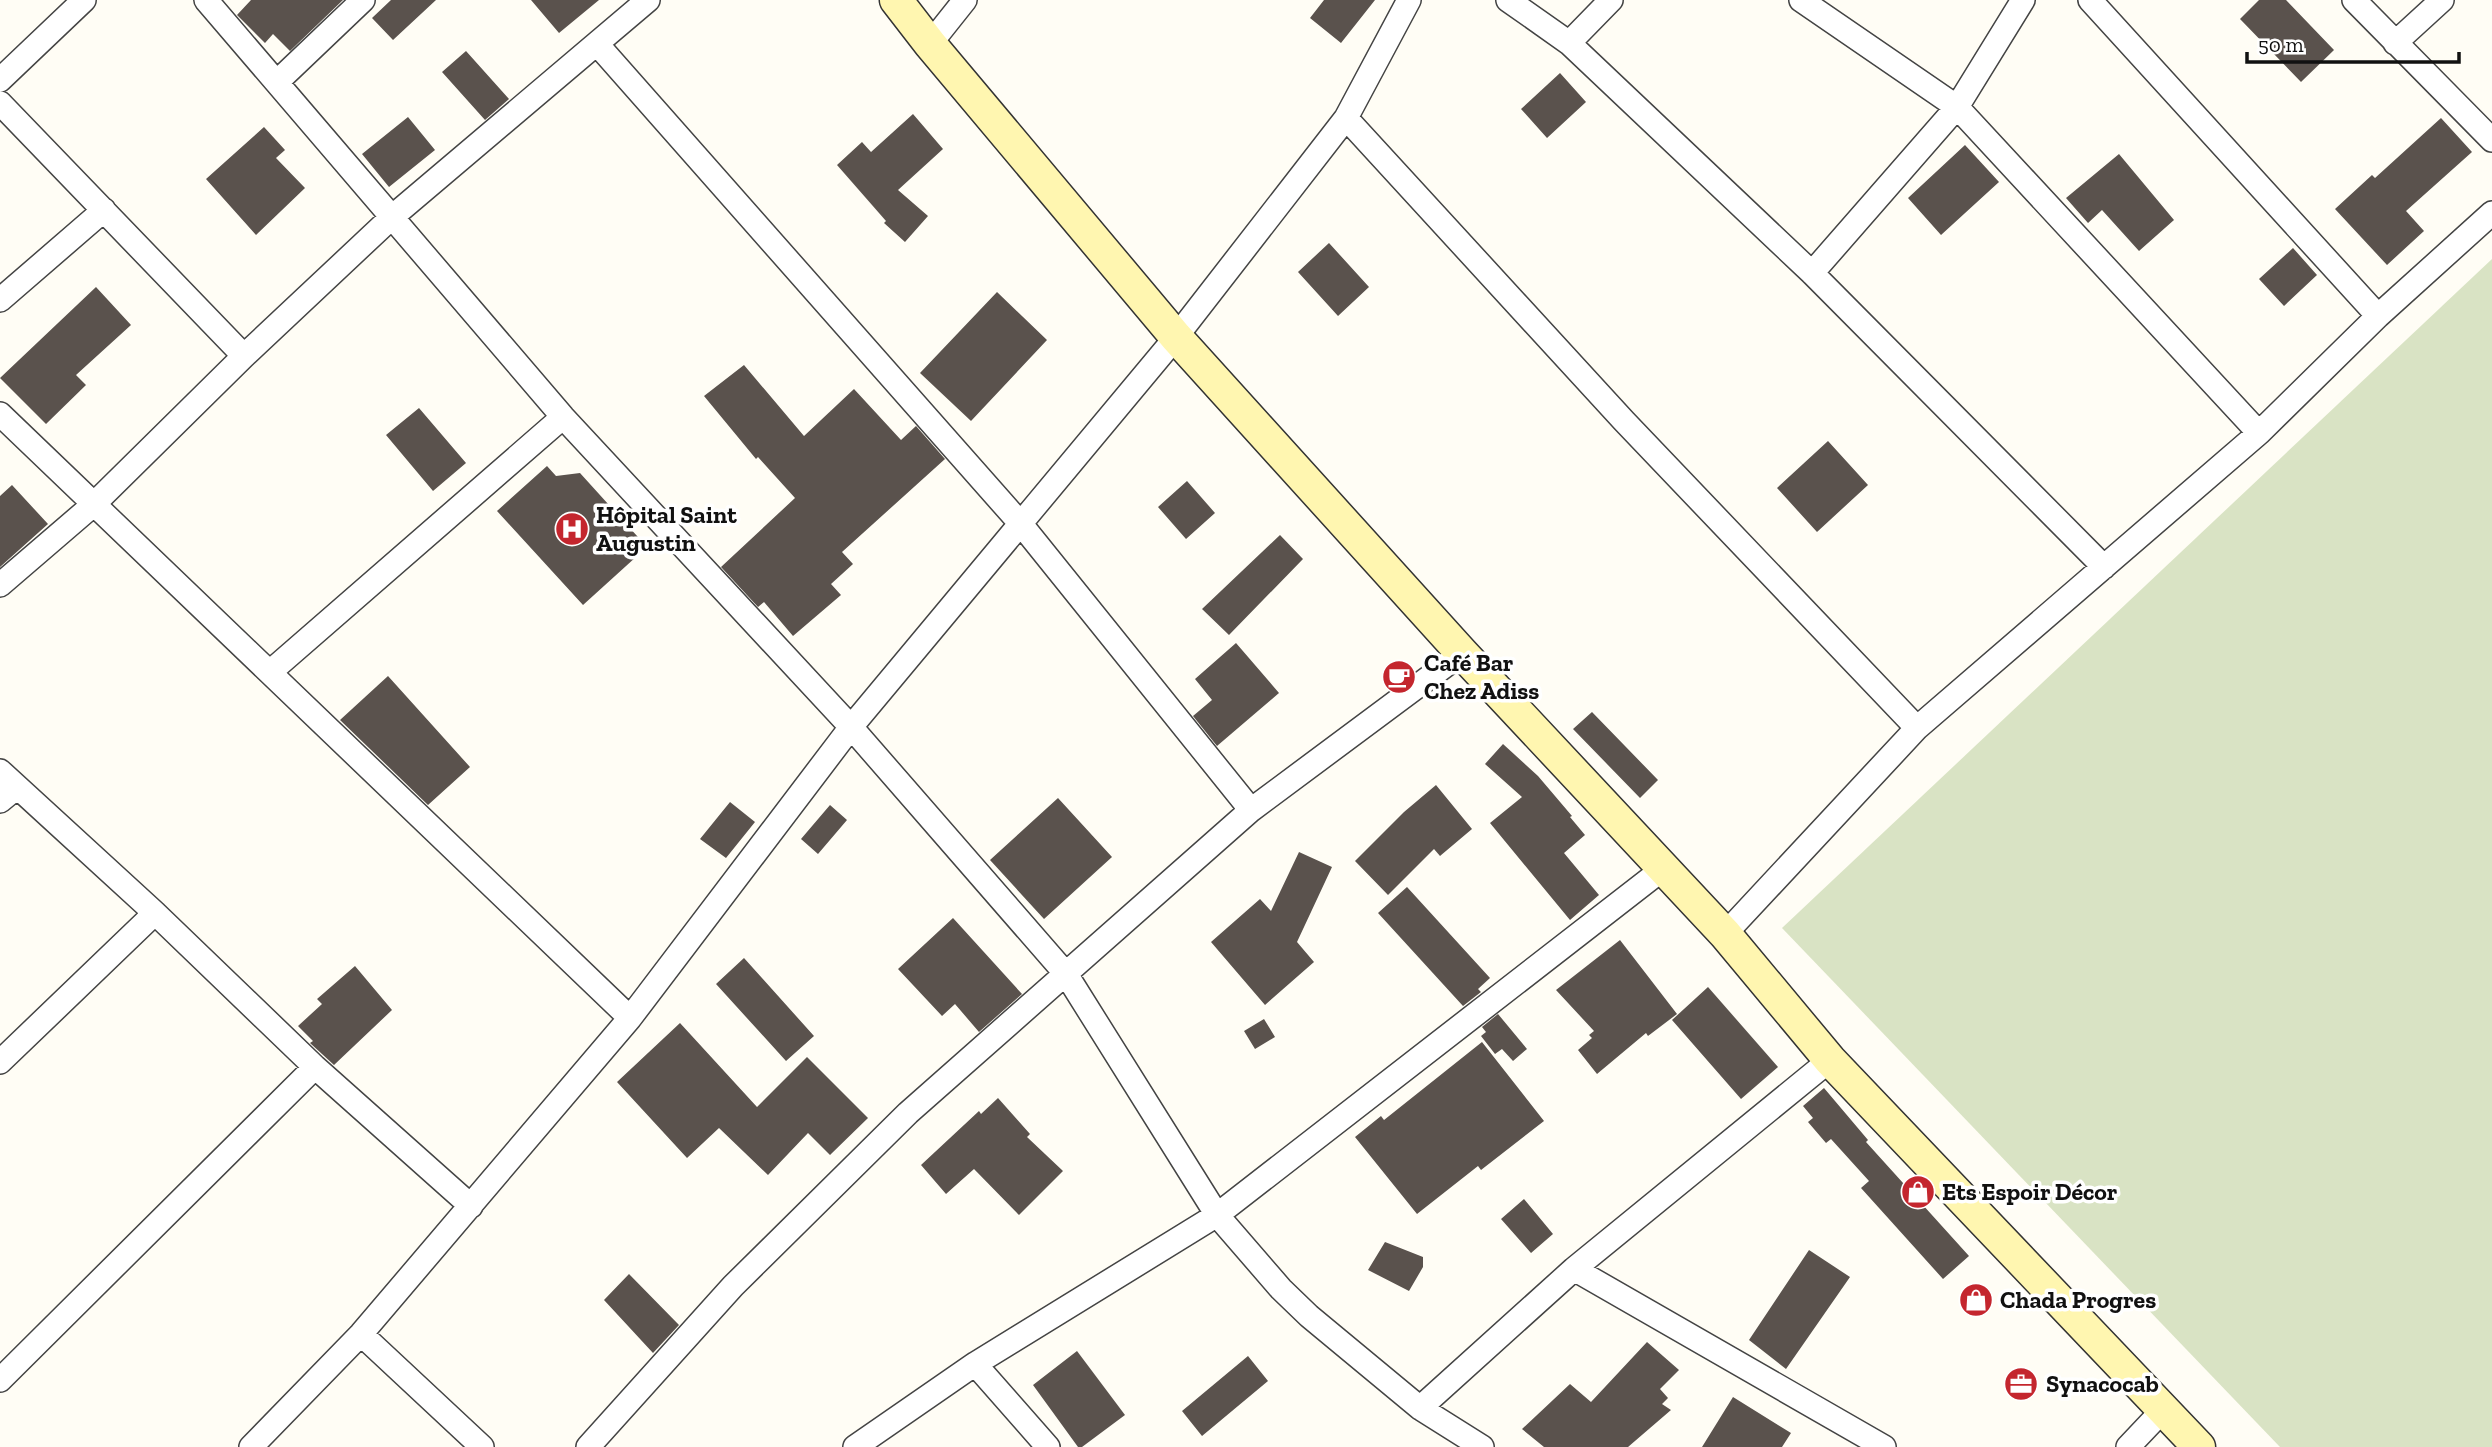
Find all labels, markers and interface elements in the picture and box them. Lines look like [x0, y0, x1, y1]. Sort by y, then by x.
scale bar [2247, 21, 2459, 65]
text: 50 m [2258, 32, 2304, 57]
place label: Hôpital Saint Augustin [596, 500, 737, 557]
hospital icon: Hôpital Saint Augustin [553, 510, 591, 548]
place label: Café Bar Chez Adiss [1424, 648, 1539, 705]
cafe icon: Café Bar Chez Adiss [1380, 658, 1418, 696]
shop icon: Ets Espoir Décor [1899, 1173, 1937, 1211]
place label: Ets Espoir Décor [1942, 1177, 2118, 1206]
shop icon: Chada Progres [1957, 1281, 1995, 1319]
place label: Chada Progres [2000, 1285, 2156, 1314]
office icon: Synacocab [2002, 1365, 2040, 1403]
place label: Synacocab [2046, 1369, 2159, 1398]

